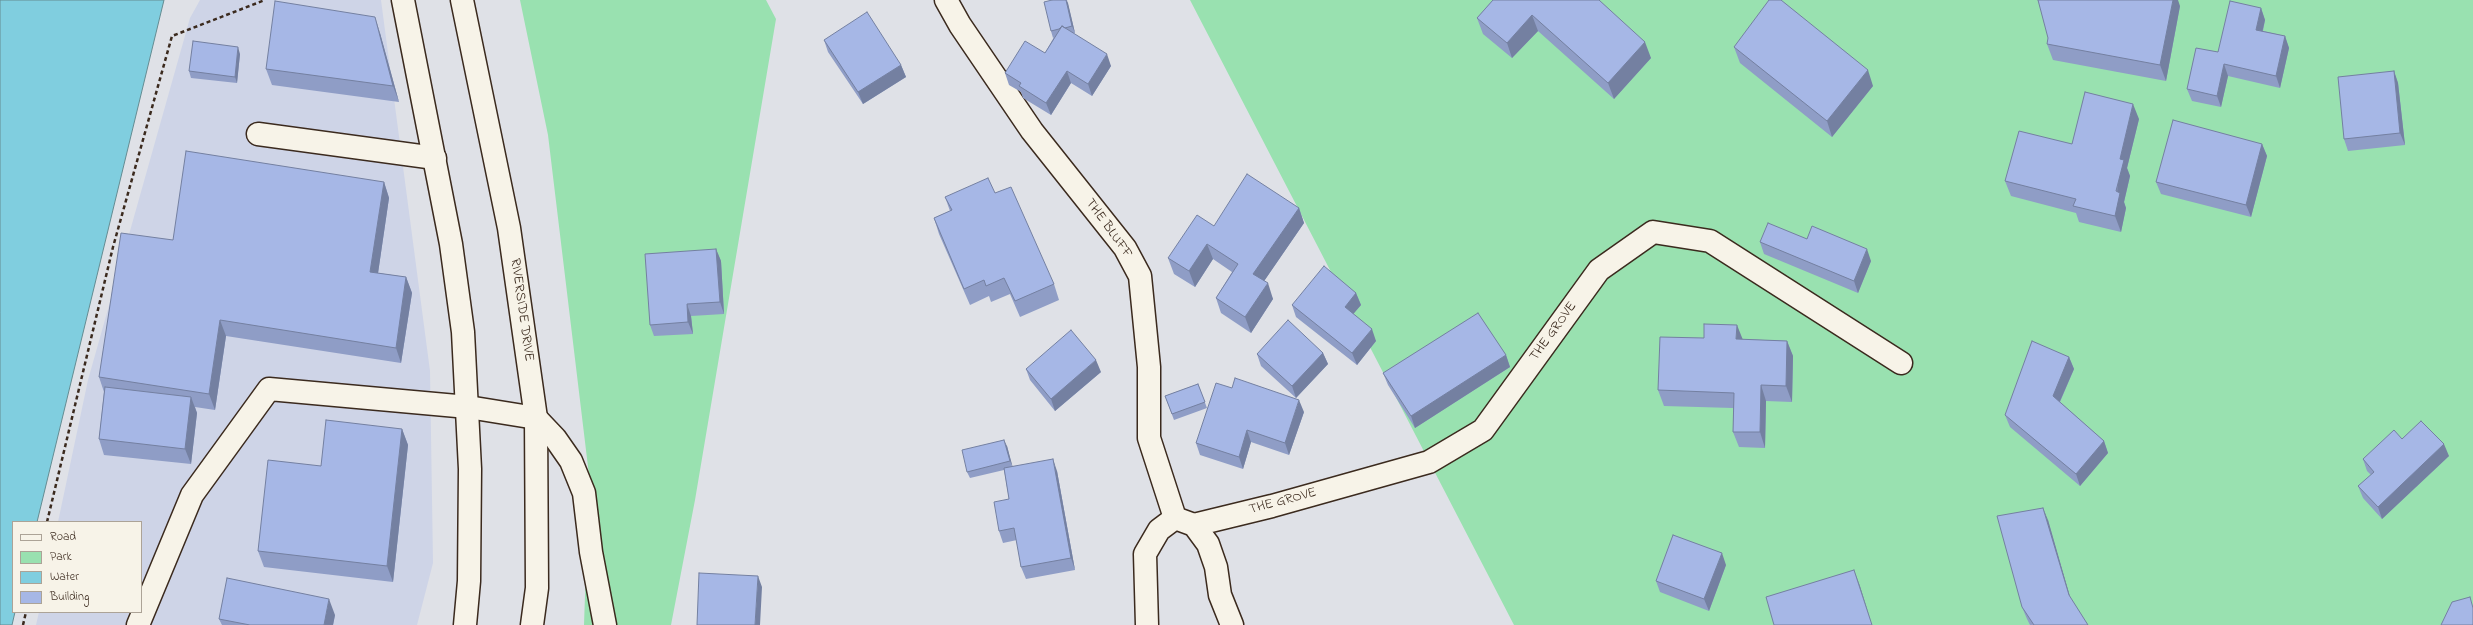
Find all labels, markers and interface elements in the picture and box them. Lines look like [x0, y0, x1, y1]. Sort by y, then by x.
street label: THE BLUFF [1081, 196, 1135, 262]
street label: RIVERSIDE DRIVE [505, 257, 537, 363]
street label: THE GROVE [1527, 299, 1581, 365]
street label: THE GROVE [1247, 485, 1319, 519]
legend [12, 521, 142, 613]
text: Road [50, 528, 76, 546]
text: Park [50, 548, 72, 566]
text: Water [50, 568, 79, 586]
text: Building [50, 588, 89, 606]

